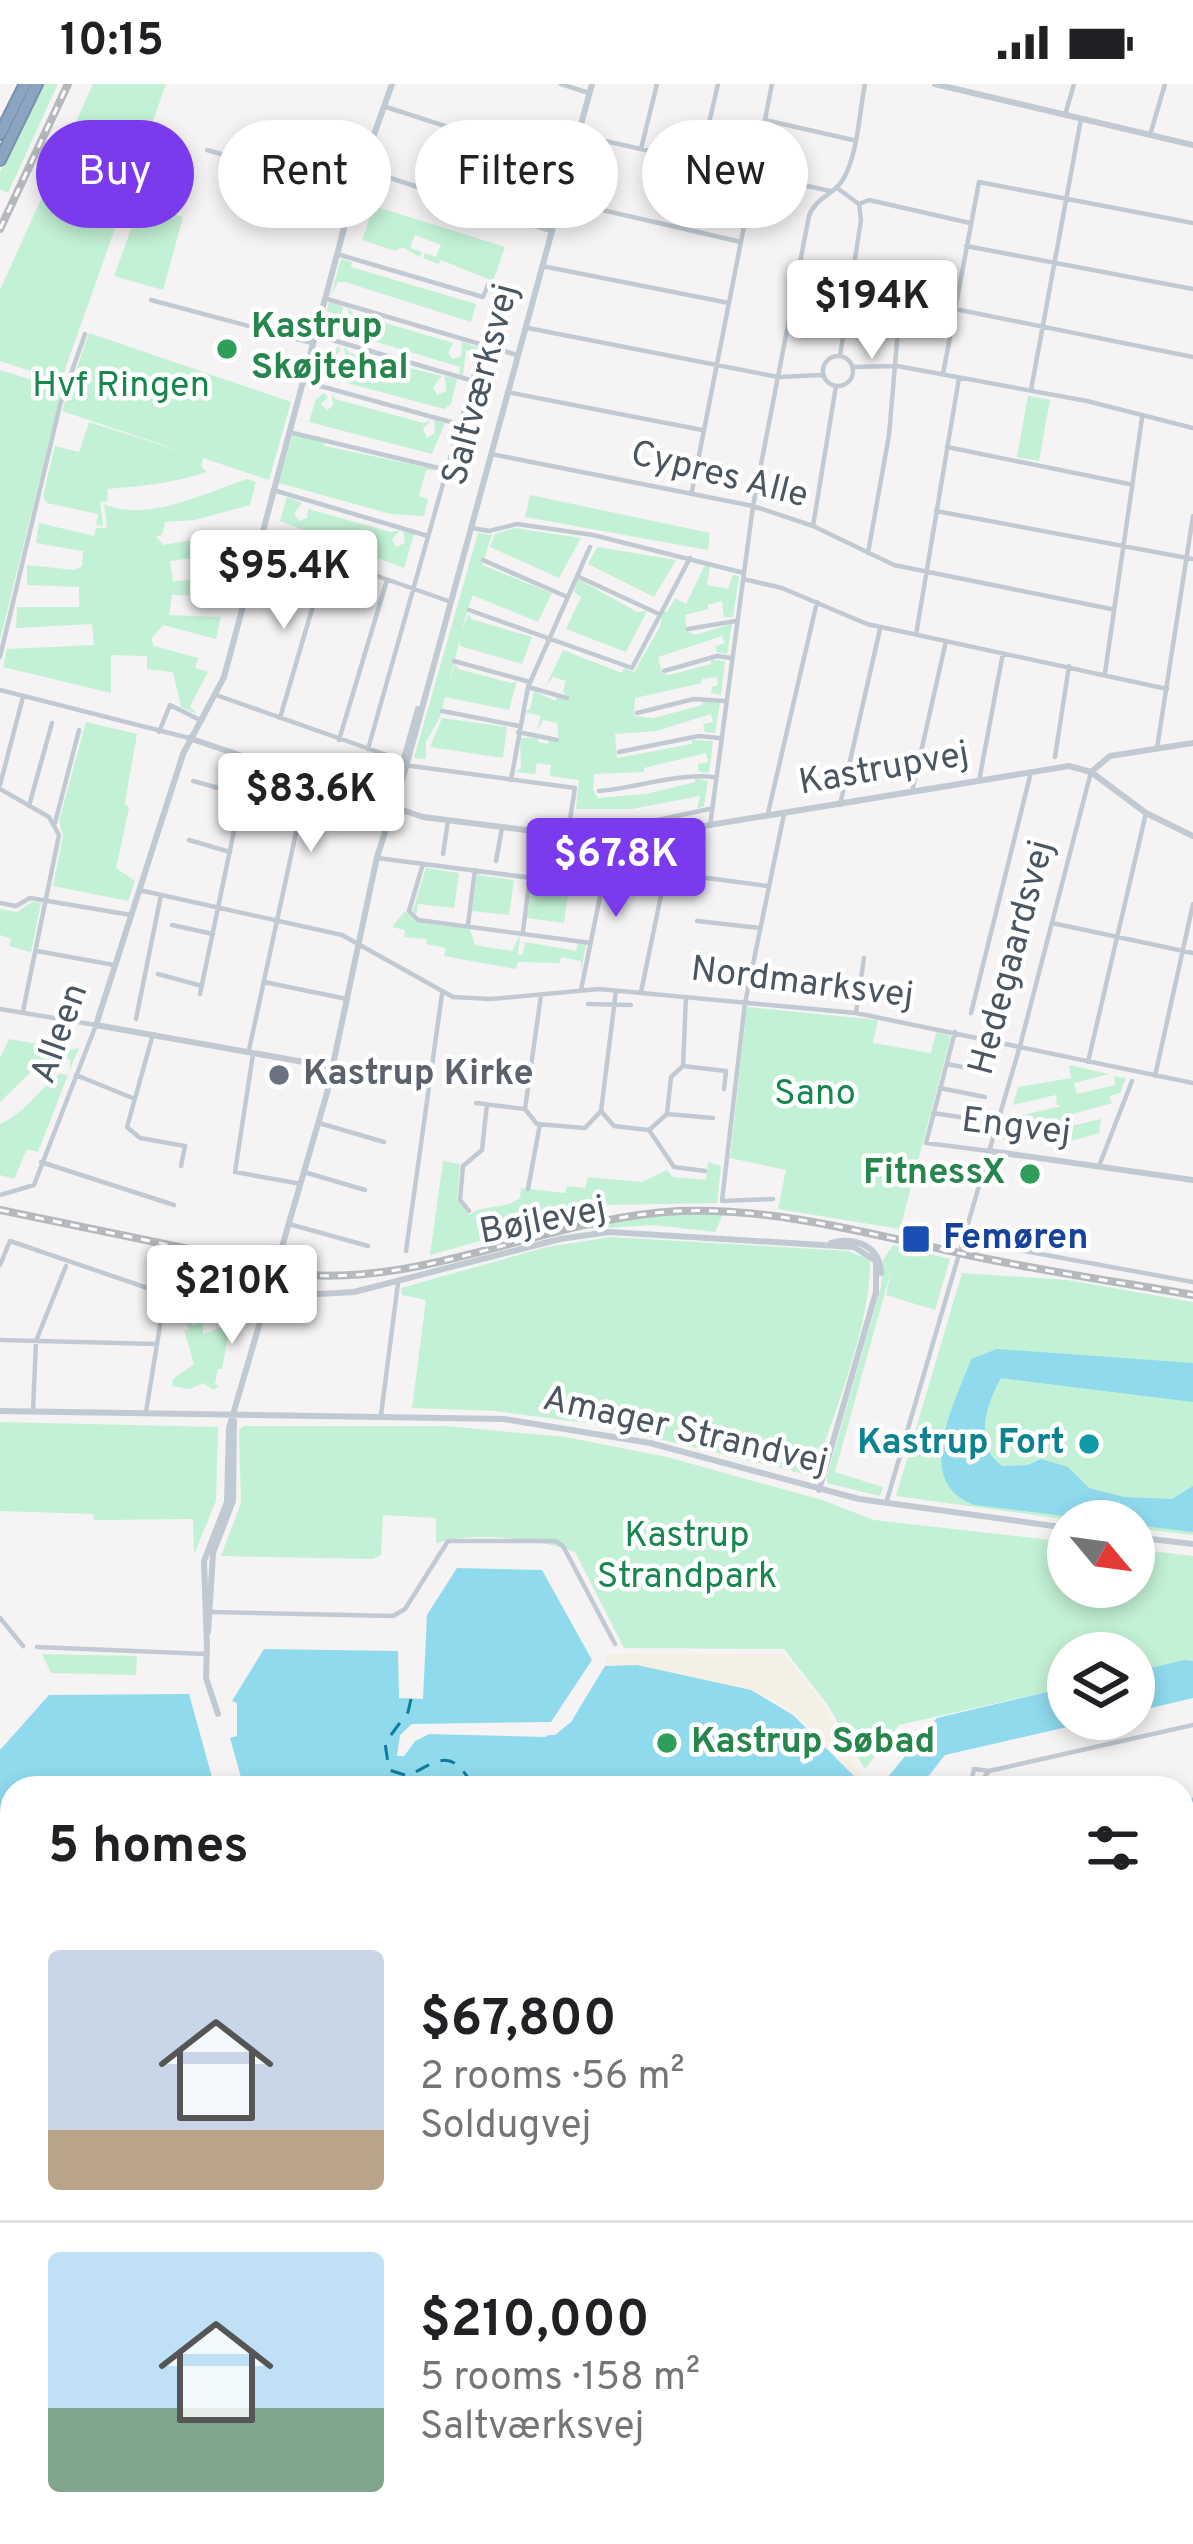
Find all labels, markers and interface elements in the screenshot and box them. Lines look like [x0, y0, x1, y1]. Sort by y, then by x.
text: 10:15 [60, 14, 164, 71]
chip: Buy [36, 120, 194, 228]
chip: Rent [218, 120, 391, 228]
chip: Filters [415, 120, 618, 228]
chip: New [642, 120, 808, 228]
pin: $194K [788, 260, 956, 362]
text: $194K [814, 274, 930, 323]
street label: Saltværksvej [433, 279, 531, 491]
place label: Kastrup Skøjtehal [251, 305, 409, 392]
marker: Kastrup Skøjtehal [214, 336, 240, 362]
park label: Hvf Ringen [32, 364, 210, 410]
street label: Cypres Alle [626, 432, 812, 520]
pin: $95.4K [186, 530, 382, 632]
text: $95.4K [217, 544, 351, 593]
street label: Kastrupvej [795, 732, 973, 808]
pin: $83.6K [213, 753, 409, 855]
text: $83.6K [245, 767, 377, 816]
pin: $67.8K [518, 818, 714, 920]
text: $67.8K [554, 832, 678, 881]
street label: Hedegaardsvej [960, 836, 1066, 1080]
street label: Nordmarksvej [688, 948, 916, 1020]
street label: Alleen [22, 978, 100, 1090]
place label: Kastrup Kirke [303, 1052, 533, 1098]
marker: Kastrup Kirke [266, 1062, 292, 1088]
park label: Sano [774, 1072, 856, 1118]
street label: Engvej [959, 1098, 1073, 1158]
place label: FitnessX [863, 1151, 1006, 1197]
marker: FitnessX [1017, 1161, 1043, 1187]
street label: Bøjlevej [476, 1187, 610, 1257]
place label: Femøren [943, 1216, 1089, 1262]
marker: Femøren [900, 1223, 932, 1255]
pin: $210K [148, 1245, 316, 1347]
text: $210K [174, 1259, 290, 1308]
street label: Amager Strandvej [538, 1377, 832, 1487]
place label: Kastrup Fort [857, 1421, 1065, 1467]
marker: Kastrup Fort [1076, 1431, 1102, 1457]
north arrow [1047, 1500, 1155, 1608]
map controls [1047, 1500, 1155, 1740]
park label: Kastrup Strandpark [597, 1514, 777, 1601]
button: layers [1047, 1632, 1155, 1740]
place label: Kastrup Søbad [691, 1720, 935, 1766]
marker: Kastrup Søbad [654, 1730, 680, 1756]
icon: filters [1080, 1815, 1146, 1881]
text: 5 homes [48, 1816, 249, 1881]
text: $67,800 [420, 1989, 616, 2054]
icon: home [144, 1998, 288, 2142]
text: 2 rooms · 56 m² [420, 2054, 685, 2103]
text: Soldugvej [420, 2103, 591, 2152]
text: $210,000 [420, 2290, 650, 2355]
icon: home [144, 2300, 288, 2444]
text: 5 rooms · 158 m² [420, 2355, 700, 2404]
text: Saltværksvej [420, 2404, 644, 2453]

